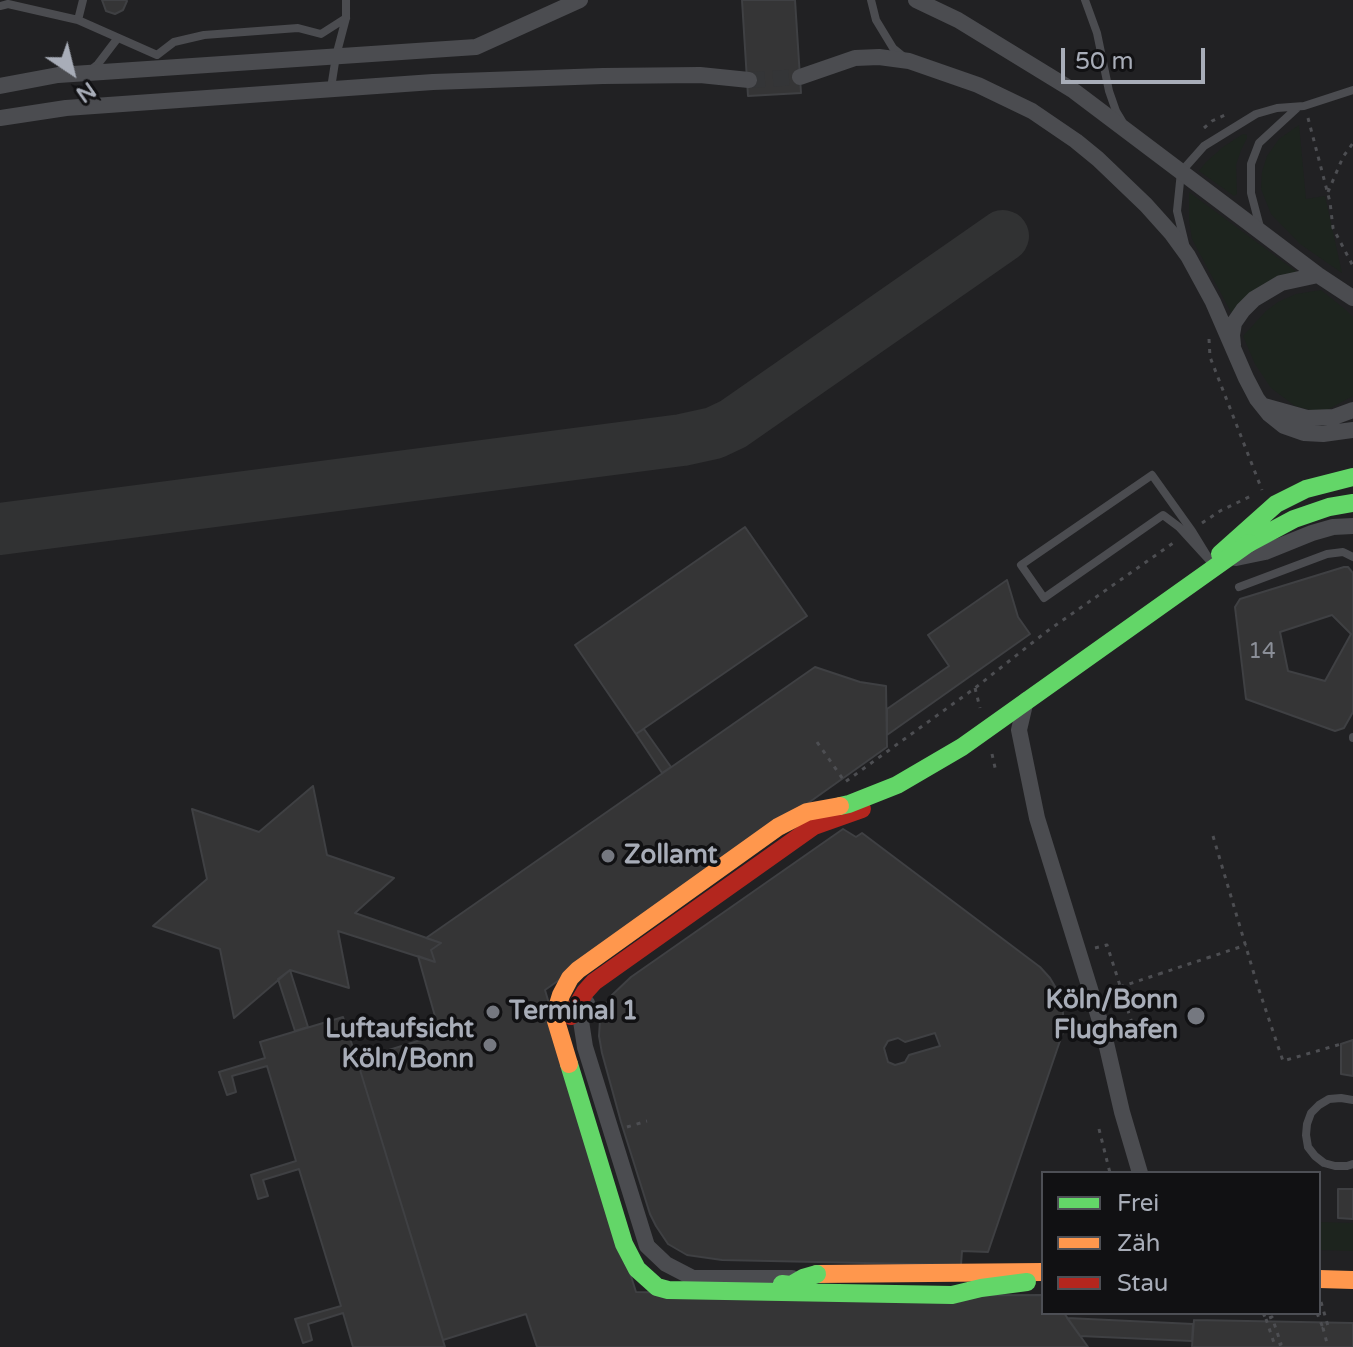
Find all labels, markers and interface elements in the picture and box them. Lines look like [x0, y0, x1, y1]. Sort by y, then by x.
north arrow [32, 32, 112, 112]
scale bar [1065, 32, 1209, 82]
text: 50 m [1075, 47, 1133, 76]
text: N [71, 76, 100, 107]
house number: 14 [1248, 639, 1276, 665]
place label: Zollamt [624, 840, 717, 872]
marker: Zollamt [599, 847, 617, 865]
place label: Köln/Bonn Flughafen [1046, 985, 1178, 1046]
place label: Terminal 1 [509, 996, 638, 1028]
marker: Terminal 1 [484, 1003, 502, 1021]
marker: Köln/Bonn Flughafen [1185, 1005, 1207, 1027]
place label: Luftaufsicht Köln/Bonn [325, 1014, 474, 1076]
marker: Luftaufsicht Köln/Bonn [481, 1036, 499, 1054]
legend [1041, 1171, 1321, 1315]
text: Frei [1117, 1189, 1159, 1218]
text: Zäh [1117, 1229, 1160, 1258]
text: Stau [1117, 1269, 1168, 1298]

